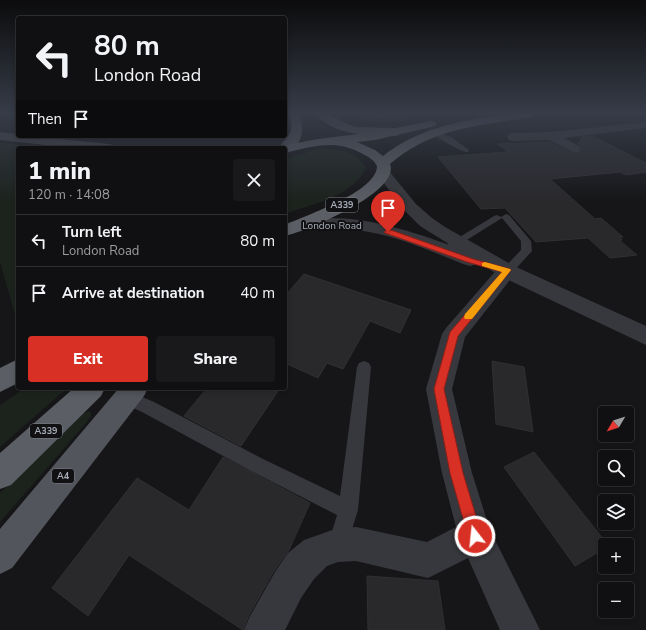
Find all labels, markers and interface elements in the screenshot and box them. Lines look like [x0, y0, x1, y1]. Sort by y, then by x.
text: 80 m [94, 27, 160, 65]
icon: left [28, 32, 80, 84]
text: London Road [94, 63, 201, 87]
icon: arrive [70, 108, 92, 130]
text: Then [28, 109, 62, 129]
text: 1 min [28, 155, 91, 187]
button: close [233, 159, 275, 201]
text: 120 m · 14:08 [28, 186, 110, 204]
pin [371, 191, 405, 232]
icon: arrive [377, 197, 399, 219]
road number: A339 [326, 198, 358, 212]
street label: London Road [302, 219, 362, 233]
text: Turn left [62, 222, 121, 242]
icon: left [28, 230, 50, 252]
text: 80 m [240, 231, 275, 251]
text: London Road [62, 242, 139, 260]
icon: arrive [28, 282, 50, 304]
text: Arrive at destination [62, 283, 205, 303]
text: 40 m [240, 283, 275, 303]
button: Exit [28, 336, 148, 382]
button: Share [156, 336, 275, 382]
north arrow [598, 406, 634, 442]
map controls [598, 406, 634, 618]
road number: A339 [30, 424, 62, 438]
button: search [598, 450, 634, 486]
road number: A4 [52, 469, 74, 483]
button: layers [598, 494, 634, 530]
position arrow [454, 515, 496, 557]
button: + [598, 538, 634, 574]
button: − [598, 582, 634, 618]

